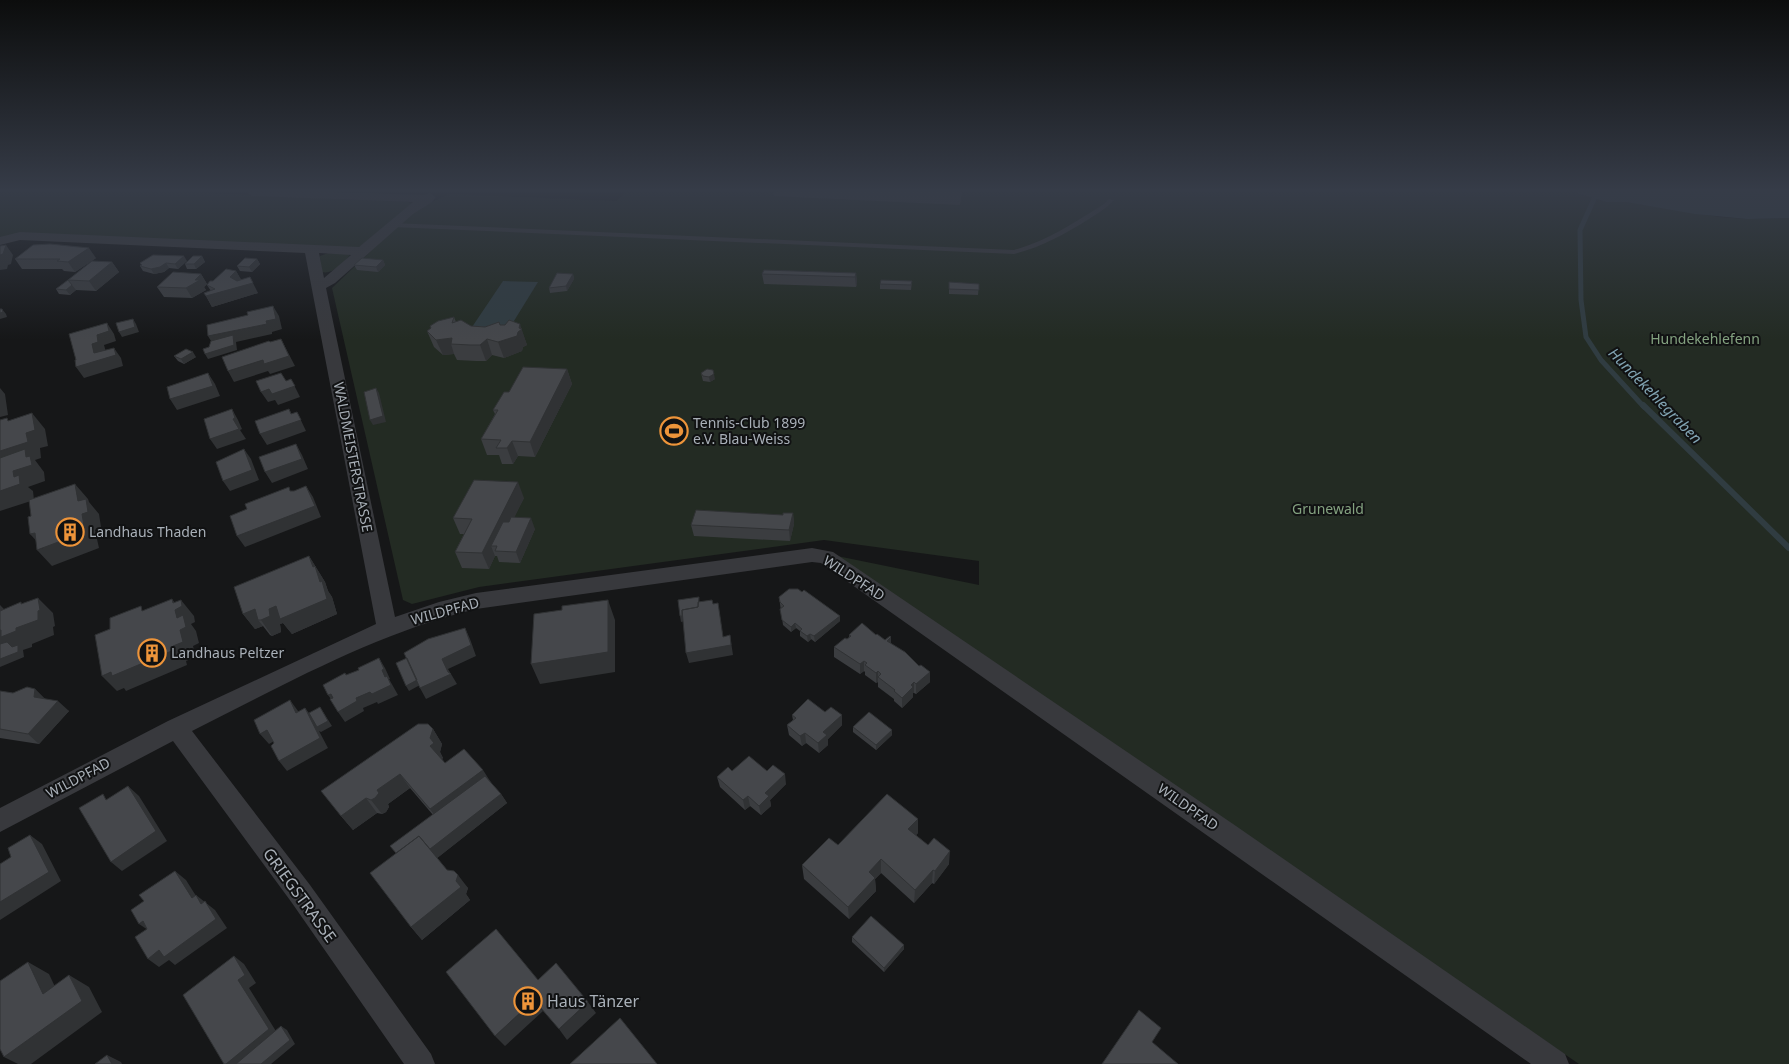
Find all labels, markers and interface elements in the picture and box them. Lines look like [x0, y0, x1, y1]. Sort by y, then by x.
park label: Hundekehlefenn [1650, 329, 1760, 348]
water label: Hundekehlegraben [1605, 343, 1707, 448]
street label: WALDMEISTERSTRASSE [330, 380, 377, 534]
place label: Tennis-Club 1899 e.V. Blau-Weiss [693, 413, 805, 448]
sports icon: Tennis-Club 1899 e.V. Blau-Weiss [659, 416, 689, 446]
park label: Grunewald [1292, 499, 1364, 518]
building icon: Landhaus Thaden [55, 517, 85, 547]
place label: Landhaus Thaden [89, 522, 206, 541]
street label: WILDPFAD [820, 551, 889, 605]
street label: WILDPFAD [409, 592, 481, 629]
building icon: Landhaus Peltzer [137, 638, 167, 668]
place label: Landhaus Peltzer [171, 643, 284, 662]
street label: WILDPFAD [42, 753, 113, 802]
street label: WILDPFAD [1154, 779, 1222, 834]
street label: GRIEGSTRASSE [258, 843, 342, 947]
building icon: Haus Tänzer [513, 986, 543, 1016]
place label: Haus Tänzer [547, 990, 640, 1012]

